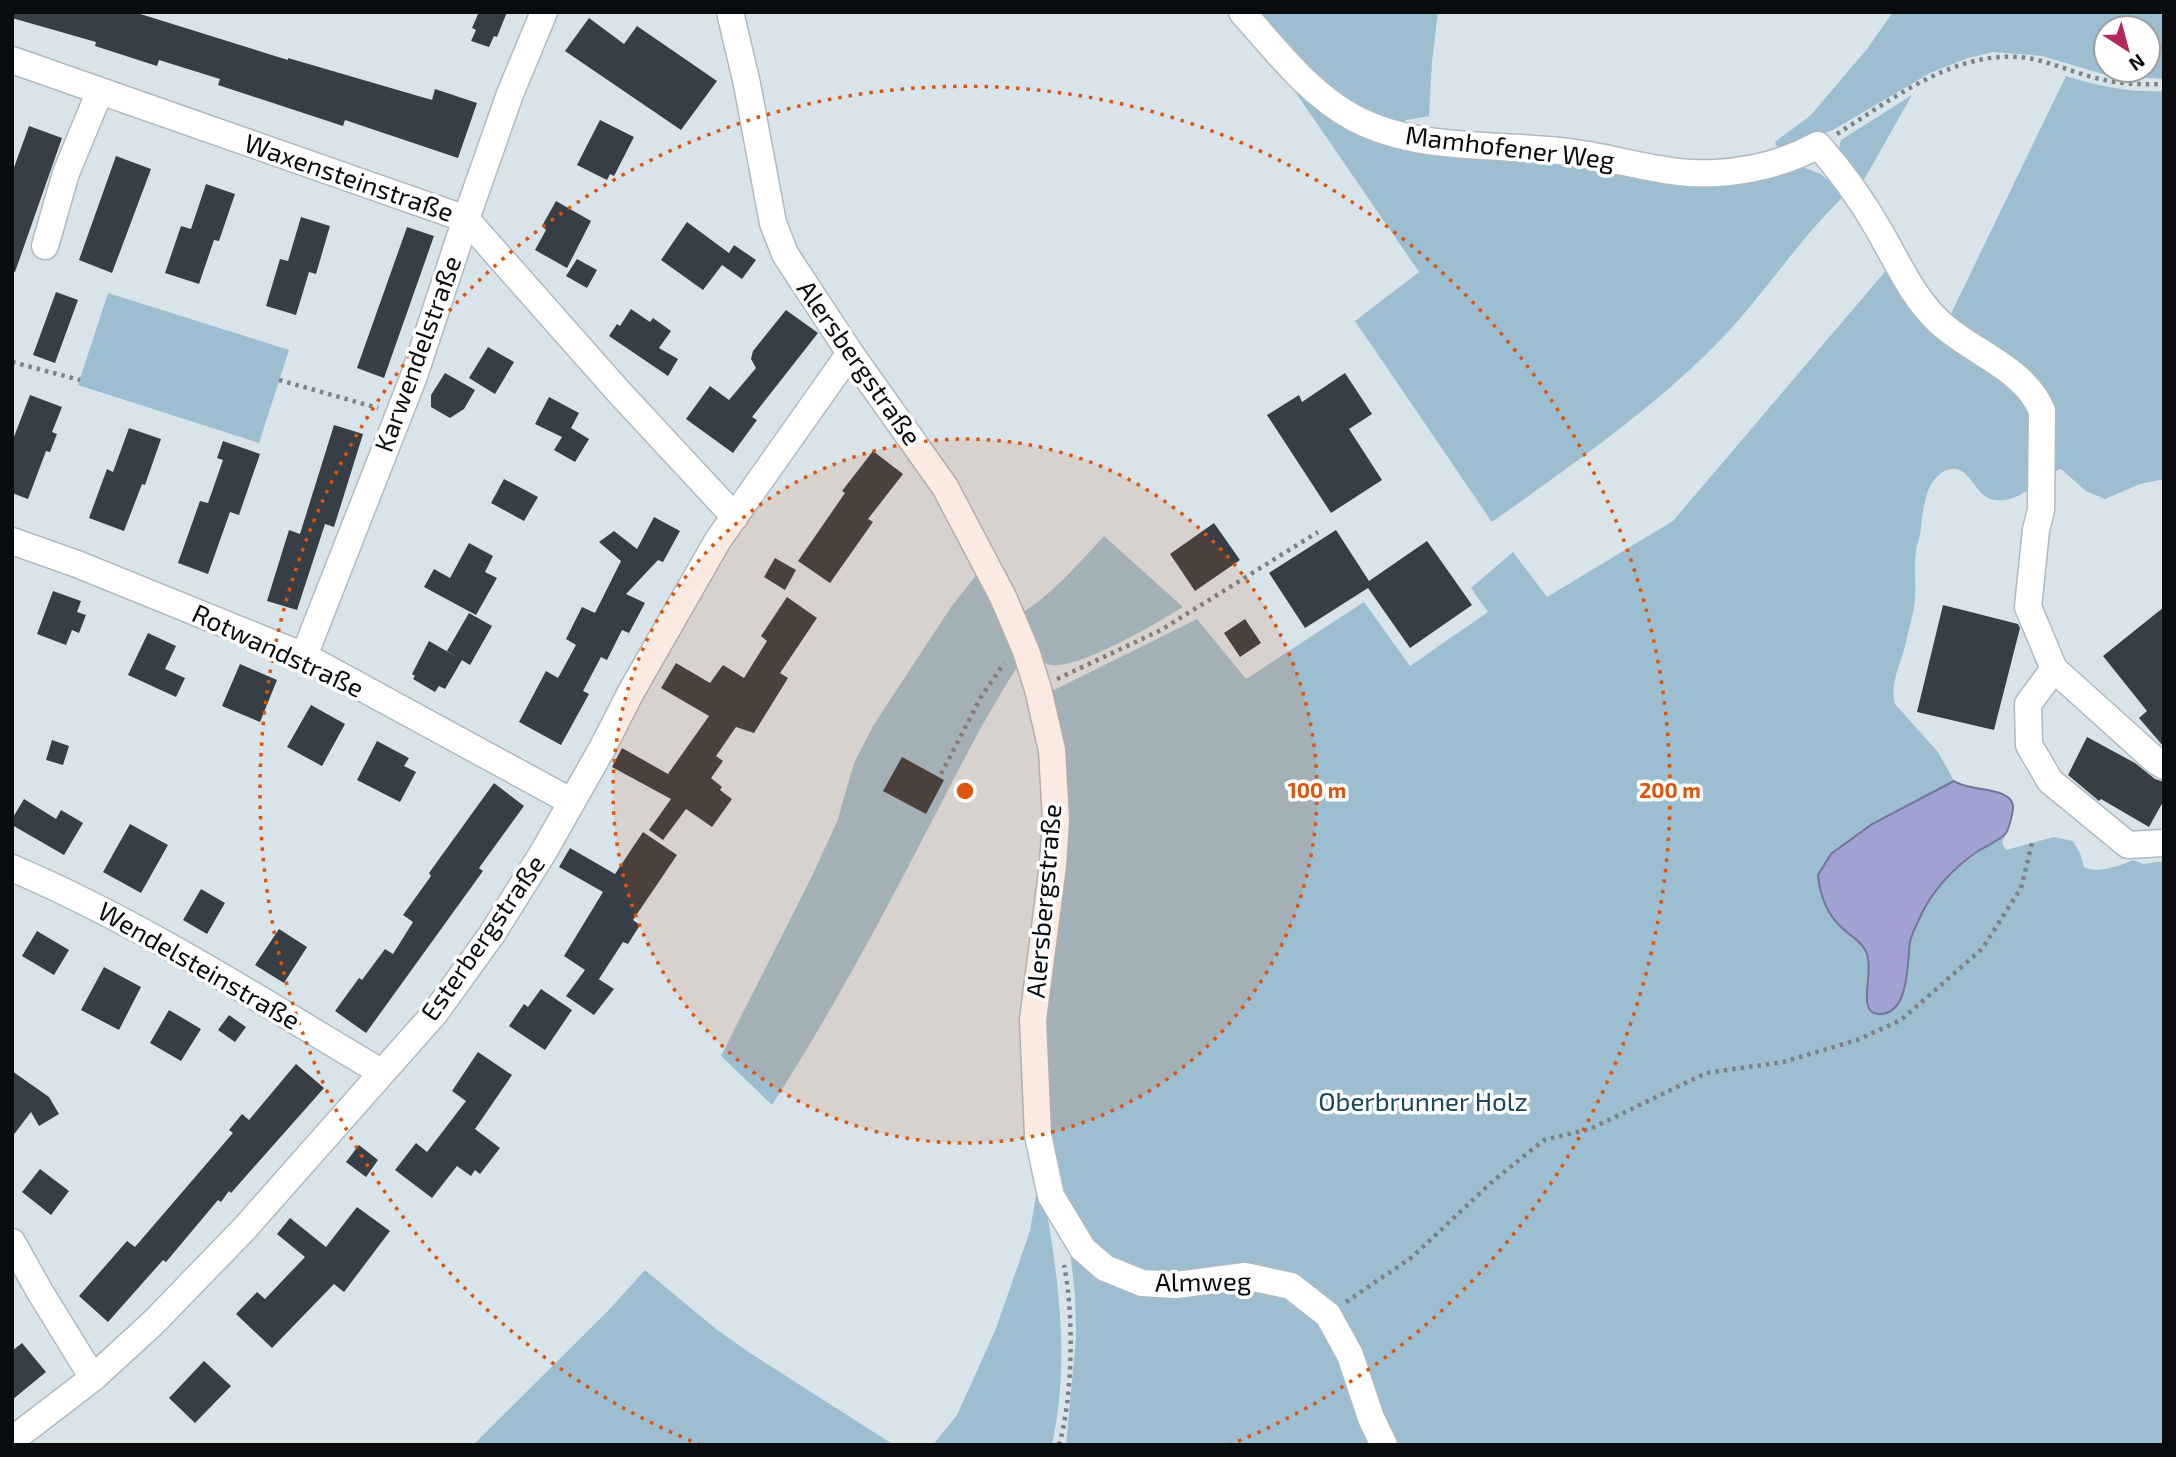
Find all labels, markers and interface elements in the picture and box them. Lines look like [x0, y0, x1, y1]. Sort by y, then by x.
north arrow [2092, 14, 2162, 84]
text: N [2125, 50, 2150, 76]
street label: Mamhofener Weg [1404, 118, 1616, 175]
street label: Waxensteinstraße [241, 126, 458, 227]
street label: Karwendelstraße [367, 251, 466, 456]
street label: Alersbergstraße [792, 274, 929, 451]
street label: Rotwandstraße [188, 596, 369, 703]
text: 100 m [1288, 777, 1346, 802]
text: 200 m [1639, 777, 1701, 802]
centre of rings [953, 779, 977, 803]
street label: Alersbergstraße [1019, 803, 1066, 999]
street label: Esterbergstraße [413, 848, 550, 1026]
street label: Wendelsteinstraße [93, 894, 306, 1035]
park label: Oberbrunner Holz [1318, 1085, 1528, 1116]
street label: Almweg [1154, 1264, 1251, 1297]

